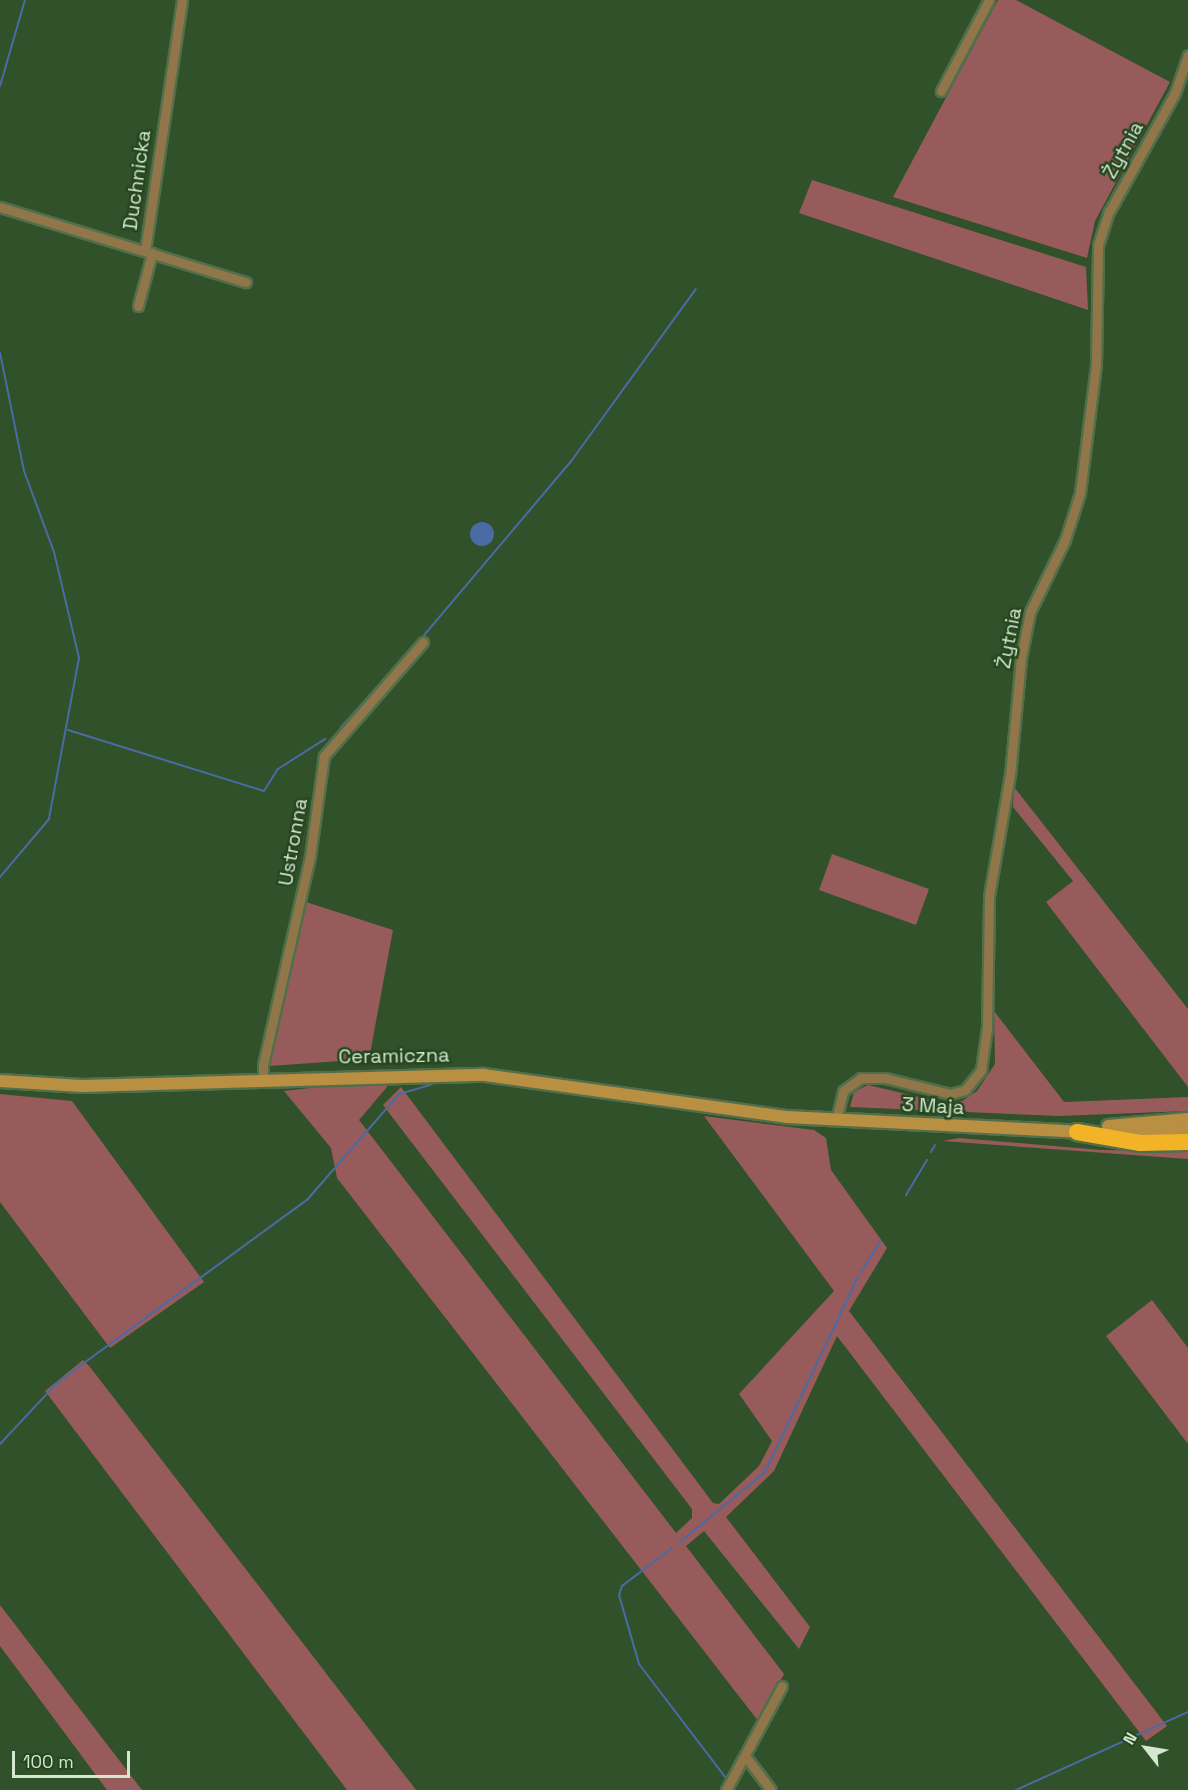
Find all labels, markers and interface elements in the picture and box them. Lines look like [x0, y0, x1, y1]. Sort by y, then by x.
street label: Żytnia [1098, 117, 1148, 183]
street label: Duchnicka [118, 128, 156, 232]
street label: Żytnia [991, 606, 1027, 670]
street label: Ustronna [274, 796, 312, 888]
street label: Ceramiczna [338, 1043, 450, 1069]
street label: 3 Maja [901, 1092, 965, 1120]
north arrow [1116, 1718, 1176, 1778]
text: N [1118, 1728, 1142, 1748]
scale bar [15, 1739, 134, 1777]
text: 100 m [23, 1750, 74, 1773]

